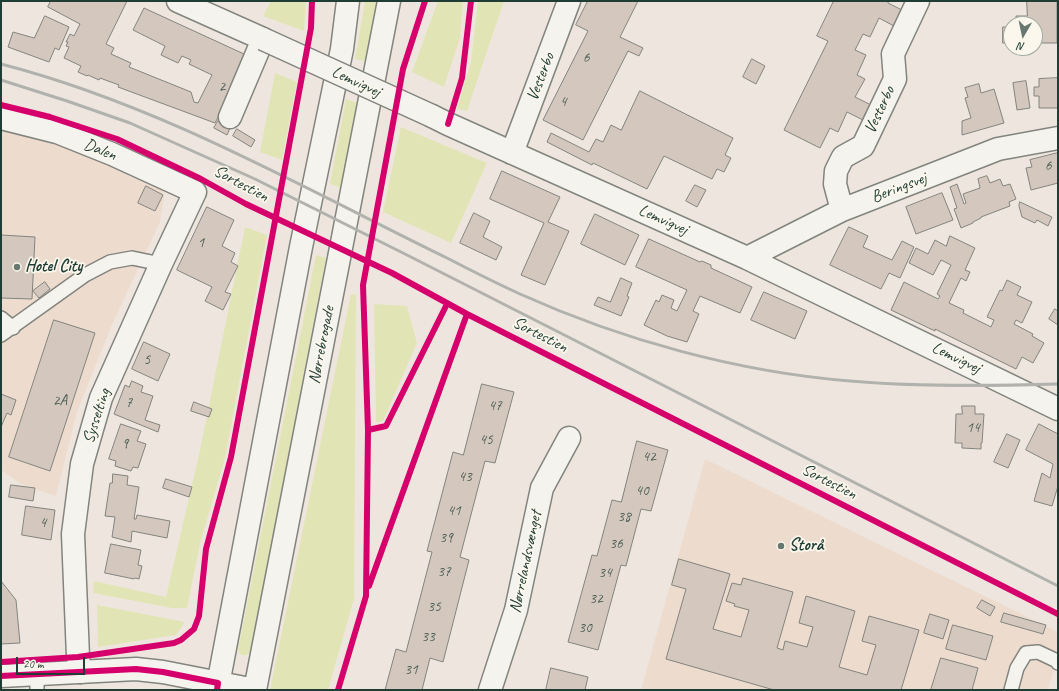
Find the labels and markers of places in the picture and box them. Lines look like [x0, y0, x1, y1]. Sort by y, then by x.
place label: Hotel City [25, 257, 82, 277]
marker: Hotel City [12, 262, 22, 272]
place label: Storå [789, 536, 823, 556]
marker: Storå [776, 541, 786, 551]

